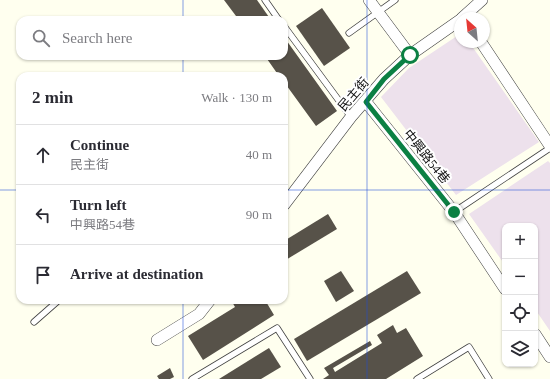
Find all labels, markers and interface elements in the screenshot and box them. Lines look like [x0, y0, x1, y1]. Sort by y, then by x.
north arrow [454, 12, 490, 48]
search box [16, 16, 288, 60]
icon: search [30, 27, 52, 49]
text: Search here [62, 30, 132, 46]
route start [401, 46, 419, 64]
street label: 民主街 [335, 75, 372, 114]
text: 2 min [32, 88, 73, 107]
text: Walk · 130 m [201, 90, 272, 105]
street label: 中興路54巷 [400, 126, 453, 186]
text: Continue [70, 137, 129, 153]
icon: ahead [32, 144, 54, 166]
text: 40 m [246, 147, 272, 162]
text: 民主街 [70, 157, 109, 172]
text: Turn left [70, 197, 127, 213]
route end [445, 203, 463, 221]
icon: left [32, 204, 54, 226]
text: 90 m [246, 207, 272, 222]
text: 中興路54巷 [70, 217, 135, 232]
map controls [502, 223, 538, 367]
button: + [502, 223, 538, 259]
button: − [502, 259, 538, 295]
icon: arrive [32, 264, 54, 286]
text: Arrive at destination [70, 266, 203, 282]
button: locate [502, 295, 538, 331]
button: layers [502, 331, 538, 367]

